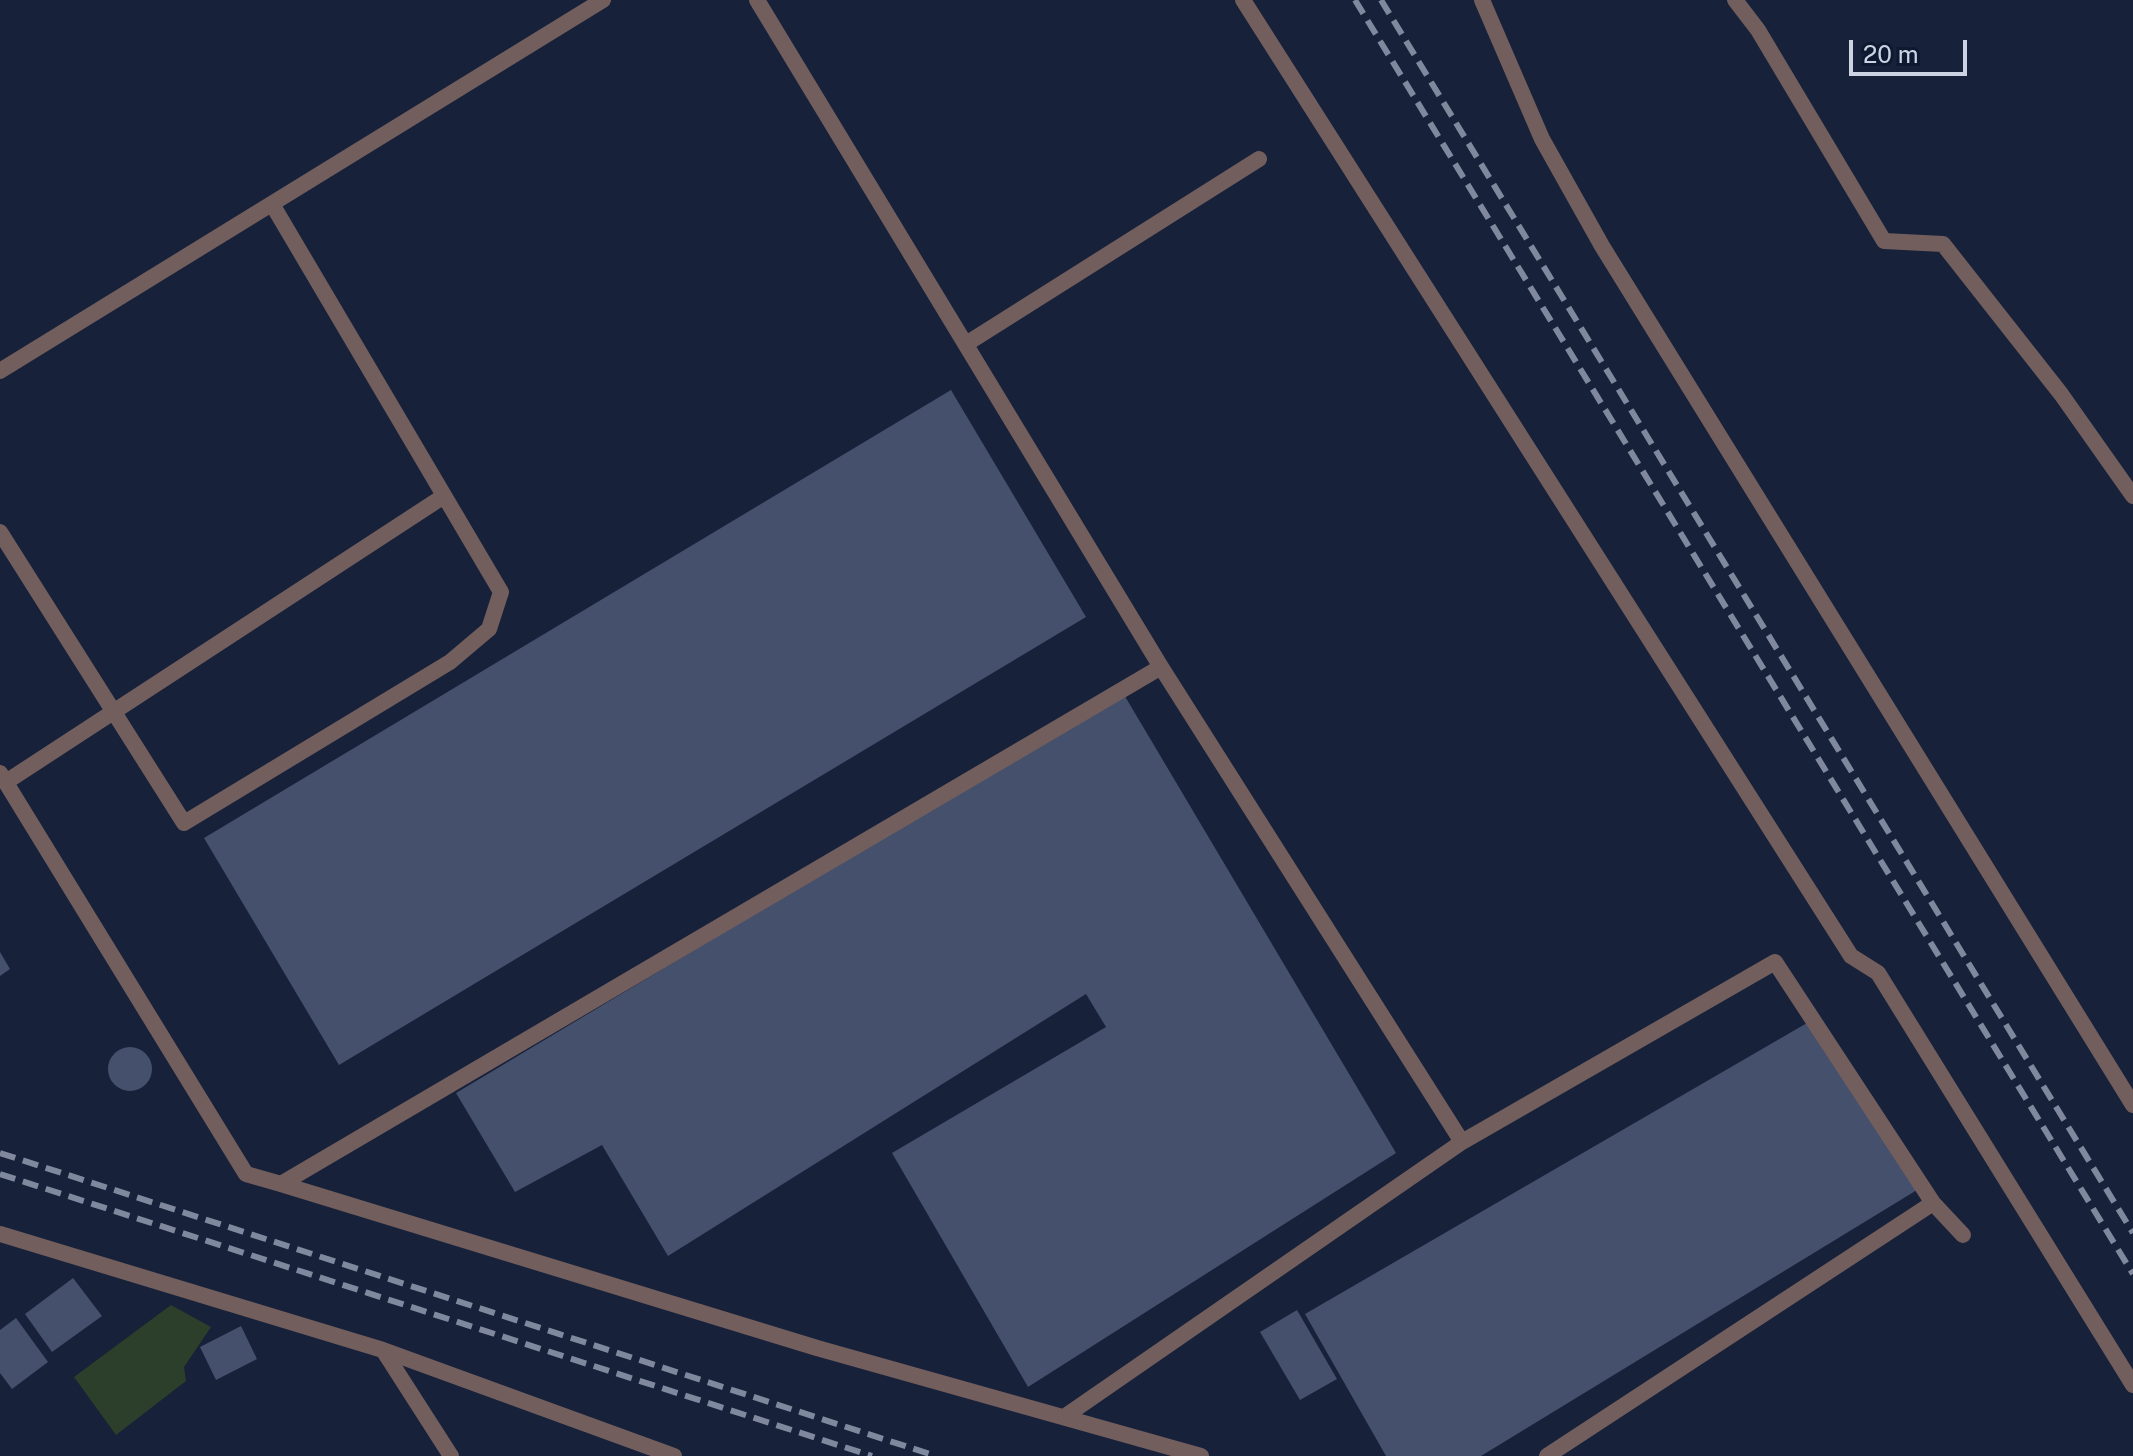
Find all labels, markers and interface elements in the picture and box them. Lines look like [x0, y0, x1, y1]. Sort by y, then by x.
scale bar [1853, 24, 1971, 74]
text: 20 m [1863, 40, 1919, 68]

